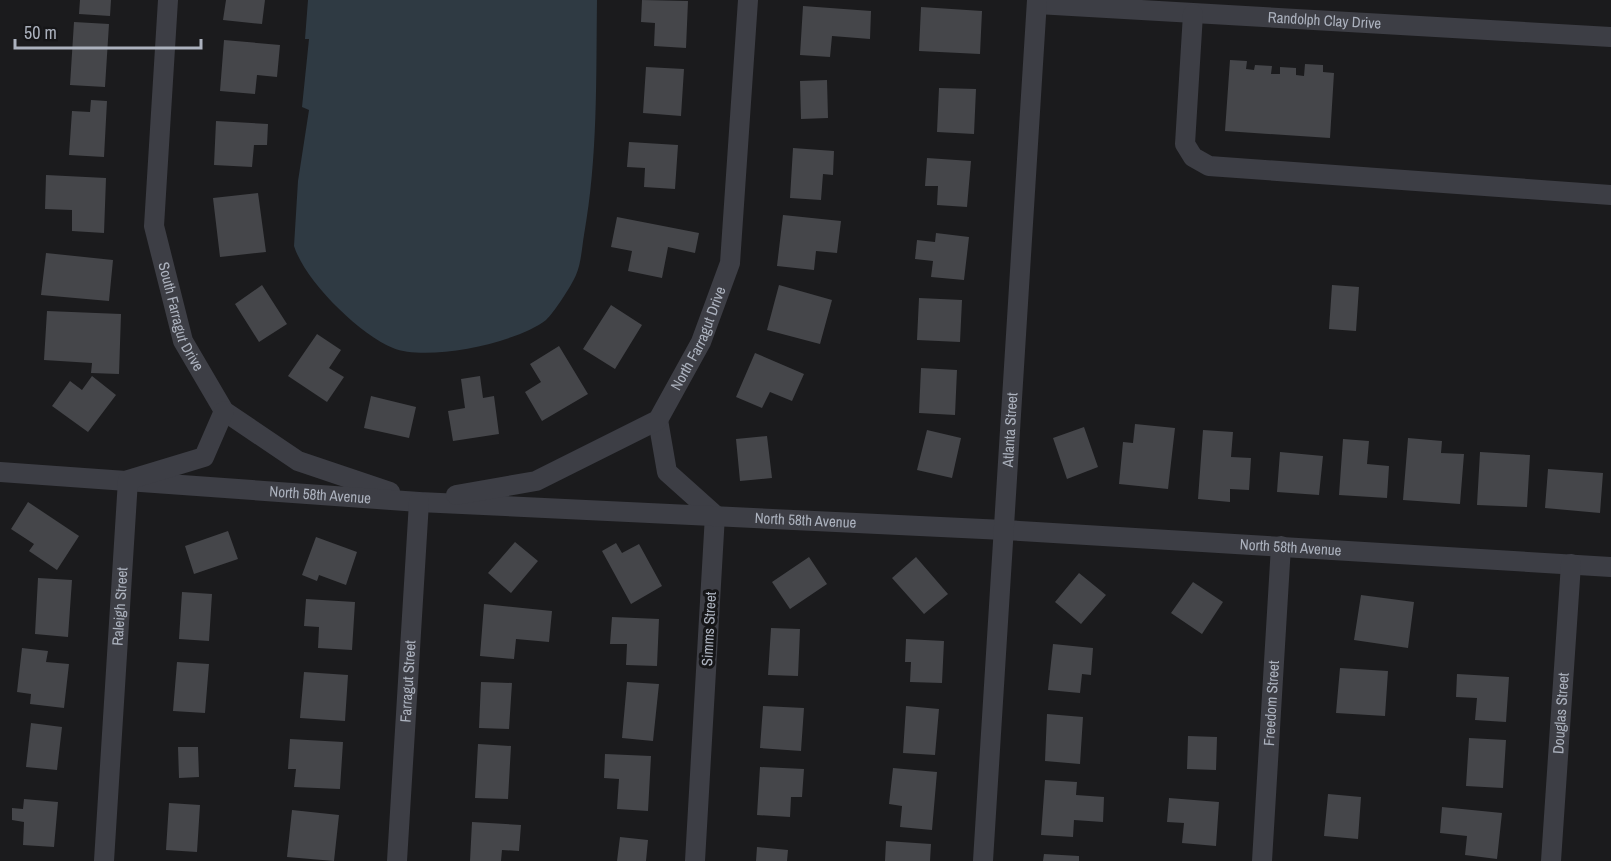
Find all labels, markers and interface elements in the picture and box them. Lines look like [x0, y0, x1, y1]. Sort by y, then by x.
street label: Randolph Clay Drive [1267, 6, 1382, 34]
scale bar [15, 12, 201, 50]
text: 50 m [24, 20, 57, 45]
street label: South Farragut Drive [153, 260, 209, 375]
street label: North Farragut Drive [665, 283, 731, 394]
street label: Atlanta Street [997, 391, 1022, 469]
street label: North 58th Avenue [269, 480, 372, 509]
street label: North 58th Avenue [754, 507, 857, 533]
street label: North 58th Avenue [1239, 533, 1342, 561]
street label: Raleigh Street [107, 566, 133, 646]
street label: Simms Street [696, 591, 721, 667]
street label: Farragut Street [395, 639, 421, 723]
street label: Freedom Street [1258, 659, 1284, 747]
street label: Douglas Street [1547, 671, 1574, 755]

